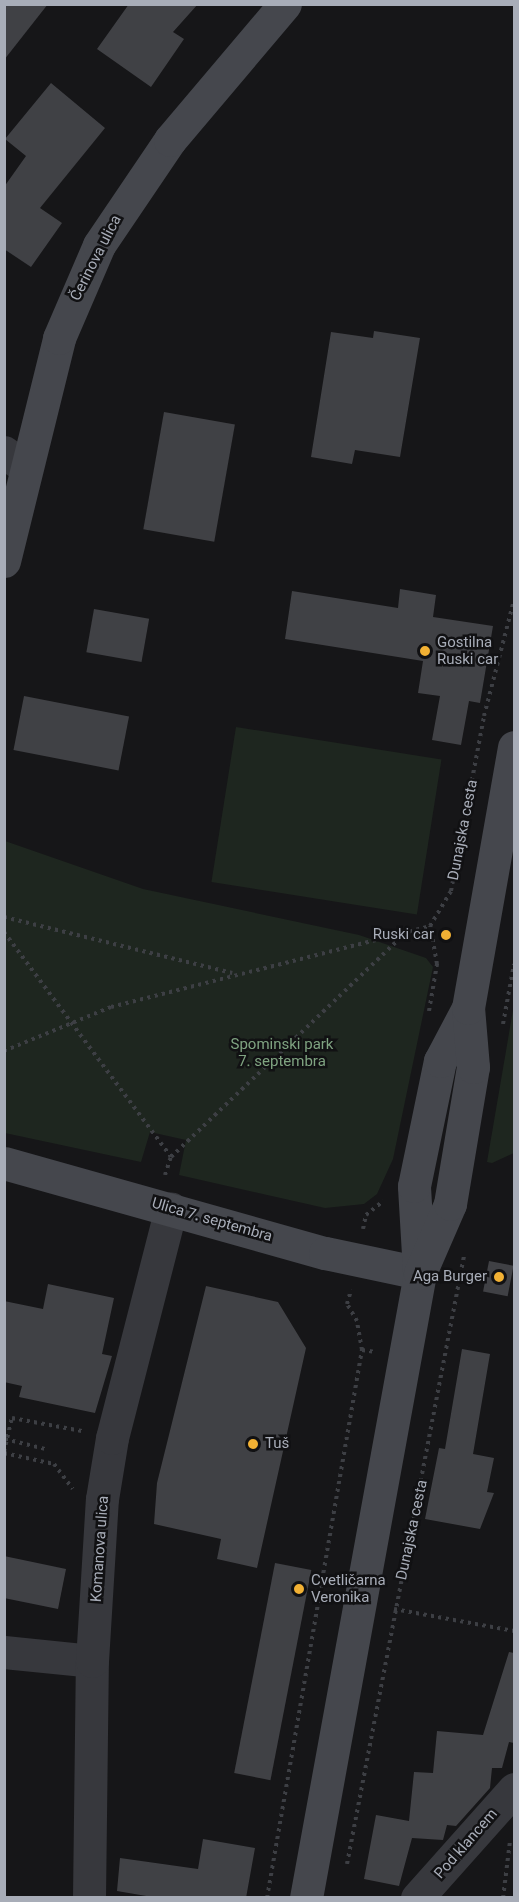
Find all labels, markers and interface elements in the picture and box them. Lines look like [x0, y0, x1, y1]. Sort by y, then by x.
street label: Čerinova ulica [67, 212, 125, 304]
place label: Gostilna Ruski car [437, 633, 498, 668]
marker: Gostilna Ruski car [418, 644, 432, 658]
street label: Dunajska cesta [444, 778, 482, 882]
place label: Ruski car [373, 926, 434, 944]
marker: Ruski car [439, 928, 453, 942]
park label: Spominski park 7. septembra [231, 1035, 333, 1070]
street label: Ulica 7. septembra [150, 1194, 274, 1246]
place label: Aga Burger [413, 1268, 487, 1286]
marker: Aga Burger [492, 1270, 506, 1284]
place label: Tuš [265, 1435, 289, 1453]
marker: Tuš [246, 1437, 260, 1451]
street label: Dunajska cesta [393, 1478, 431, 1582]
street label: Komanova ulica [87, 1495, 113, 1603]
place label: Cvetličarna Veronika [311, 1571, 386, 1606]
marker: Cvetličarna Veronika [292, 1582, 306, 1596]
street label: Pod klancem [431, 1805, 501, 1883]

